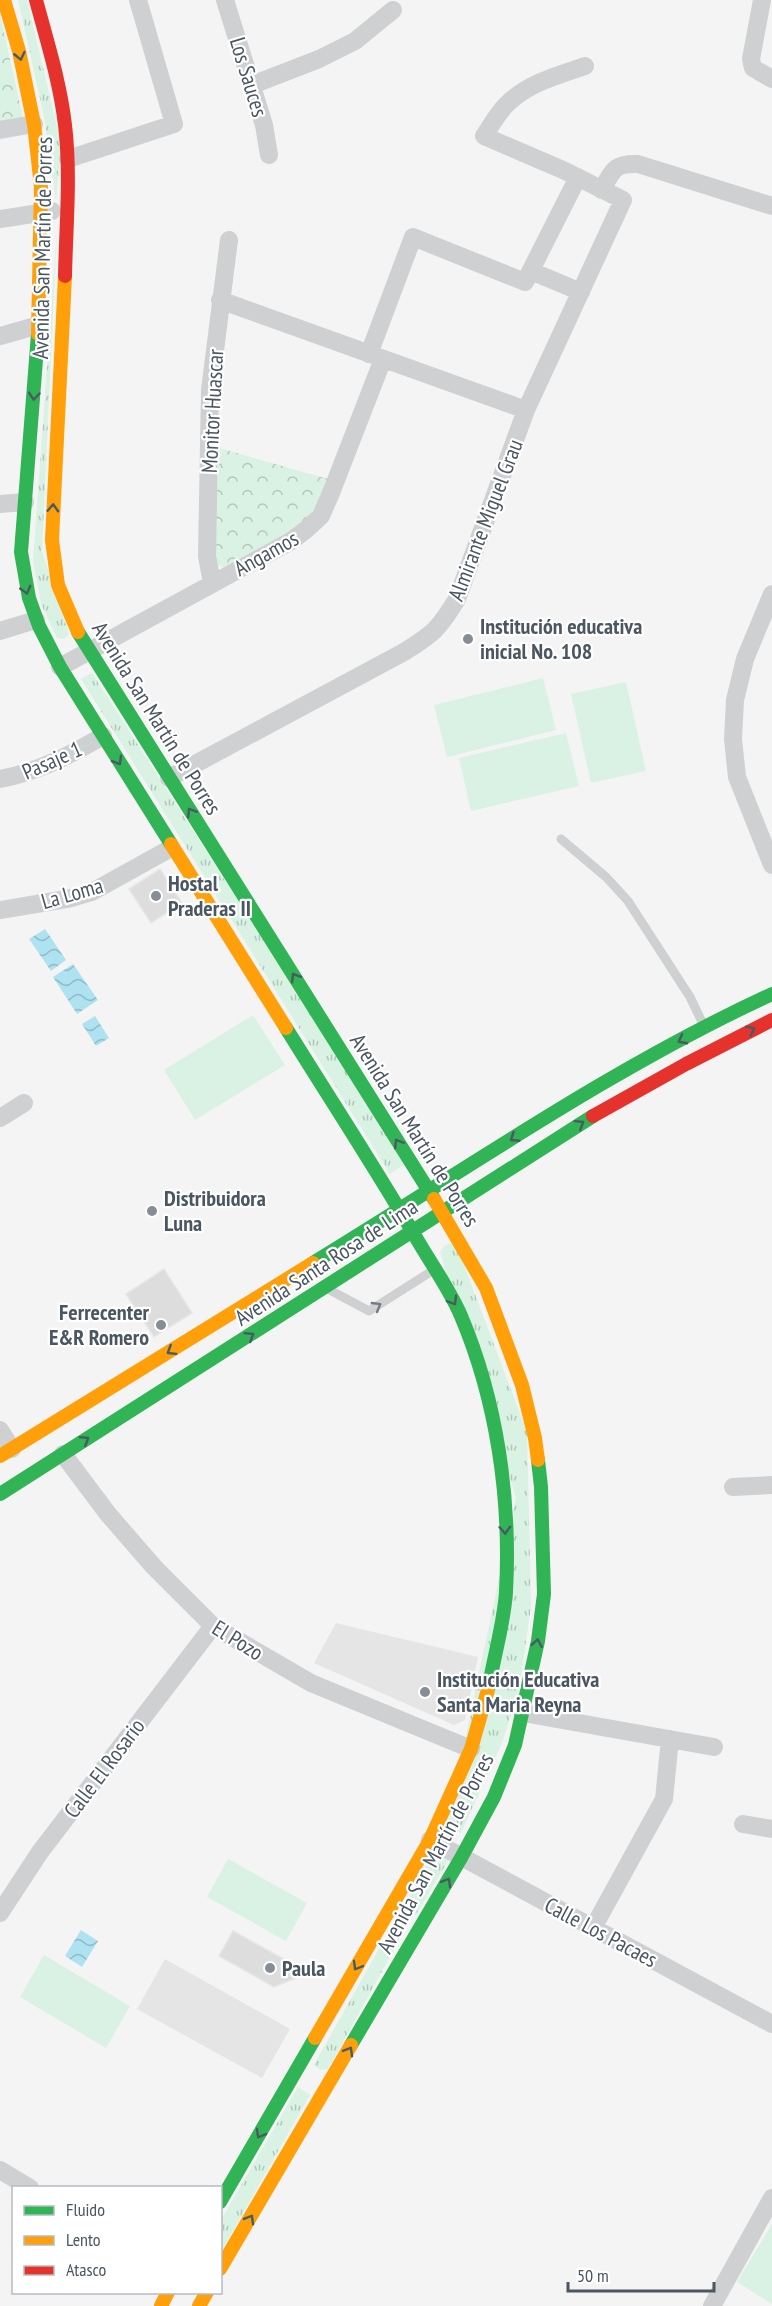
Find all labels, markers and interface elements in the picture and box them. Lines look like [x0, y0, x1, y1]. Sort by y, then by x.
street label: Los Sauces [224, 34, 274, 120]
one-way arrow [12, 51, 25, 61]
street label: Avenida San Martín de Porres [26, 137, 58, 359]
street label: Monitor Huascar [195, 348, 229, 474]
one-way arrow [27, 392, 40, 401]
street label: Almirante Miguel Grau [441, 435, 529, 605]
one-way arrow [46, 503, 59, 512]
street label: Angamos [229, 524, 303, 582]
one-way arrow [19, 584, 31, 595]
place label: Institución educativa inicial No. 108 [480, 612, 642, 665]
street label: Avenida San Martín de Porres [86, 616, 228, 820]
marker: Institución educativa inicial No. 108 [461, 632, 475, 646]
street label: Pasaje 1 [18, 734, 86, 786]
one-way arrow [111, 755, 123, 765]
one-way arrow [186, 808, 198, 818]
place label: Hostal Praderas II [168, 869, 251, 922]
street label: La Loma [38, 871, 106, 915]
marker: Hostal Praderas II [149, 889, 163, 903]
one-way arrow [290, 973, 302, 983]
one-way arrow [745, 1026, 756, 1038]
street label: Avenida San Martín de Porres [344, 1028, 486, 1232]
one-way arrow [678, 1033, 689, 1044]
one-way arrow [574, 1121, 585, 1132]
one-way arrow [510, 1131, 521, 1142]
one-way arrow [394, 1139, 406, 1149]
place label: Distribuidora Luna [164, 1184, 266, 1237]
street label: Avenida Santa Rosa de Lima [229, 1192, 423, 1332]
marker: Distribuidora Luna [145, 1204, 159, 1218]
one-way arrow [446, 1295, 457, 1305]
place label: Ferrecenter E&R Romero [49, 1298, 150, 1351]
one-way arrow [371, 1301, 381, 1313]
marker: Ferrecenter E&R Romero [154, 1318, 168, 1332]
one-way arrow [244, 1331, 254, 1343]
one-way arrow [167, 1343, 178, 1354]
one-way arrow [78, 1436, 89, 1447]
one-way arrow [499, 1526, 512, 1535]
street label: El Pozo [207, 1614, 269, 1666]
one-way arrow [530, 1638, 543, 1648]
place label: Institución Educativa Santa Maria Reyna [437, 1665, 599, 1718]
marker: Institución Educativa Santa Maria Reyna [418, 1685, 432, 1699]
street label: Calle El Rosario [57, 1713, 151, 1823]
street label: Avenida San Martín de Porres [370, 1748, 500, 1958]
one-way arrow [440, 1878, 451, 1888]
street label: Calle Los Pacaes [540, 1891, 662, 1973]
place label: Paula [282, 1954, 325, 1982]
one-way arrow [353, 1960, 365, 1970]
marker: Paula [263, 1961, 277, 1975]
one-way arrow [341, 2047, 353, 2057]
one-way arrow [255, 2128, 267, 2139]
legend [12, 2186, 222, 2294]
text: Fluido [66, 2198, 105, 2221]
one-way arrow [243, 2215, 254, 2225]
text: Lento [66, 2228, 101, 2251]
scale bar [568, 2255, 714, 2293]
text: Atasco [66, 2258, 107, 2281]
text: 50 m [577, 2264, 609, 2287]

